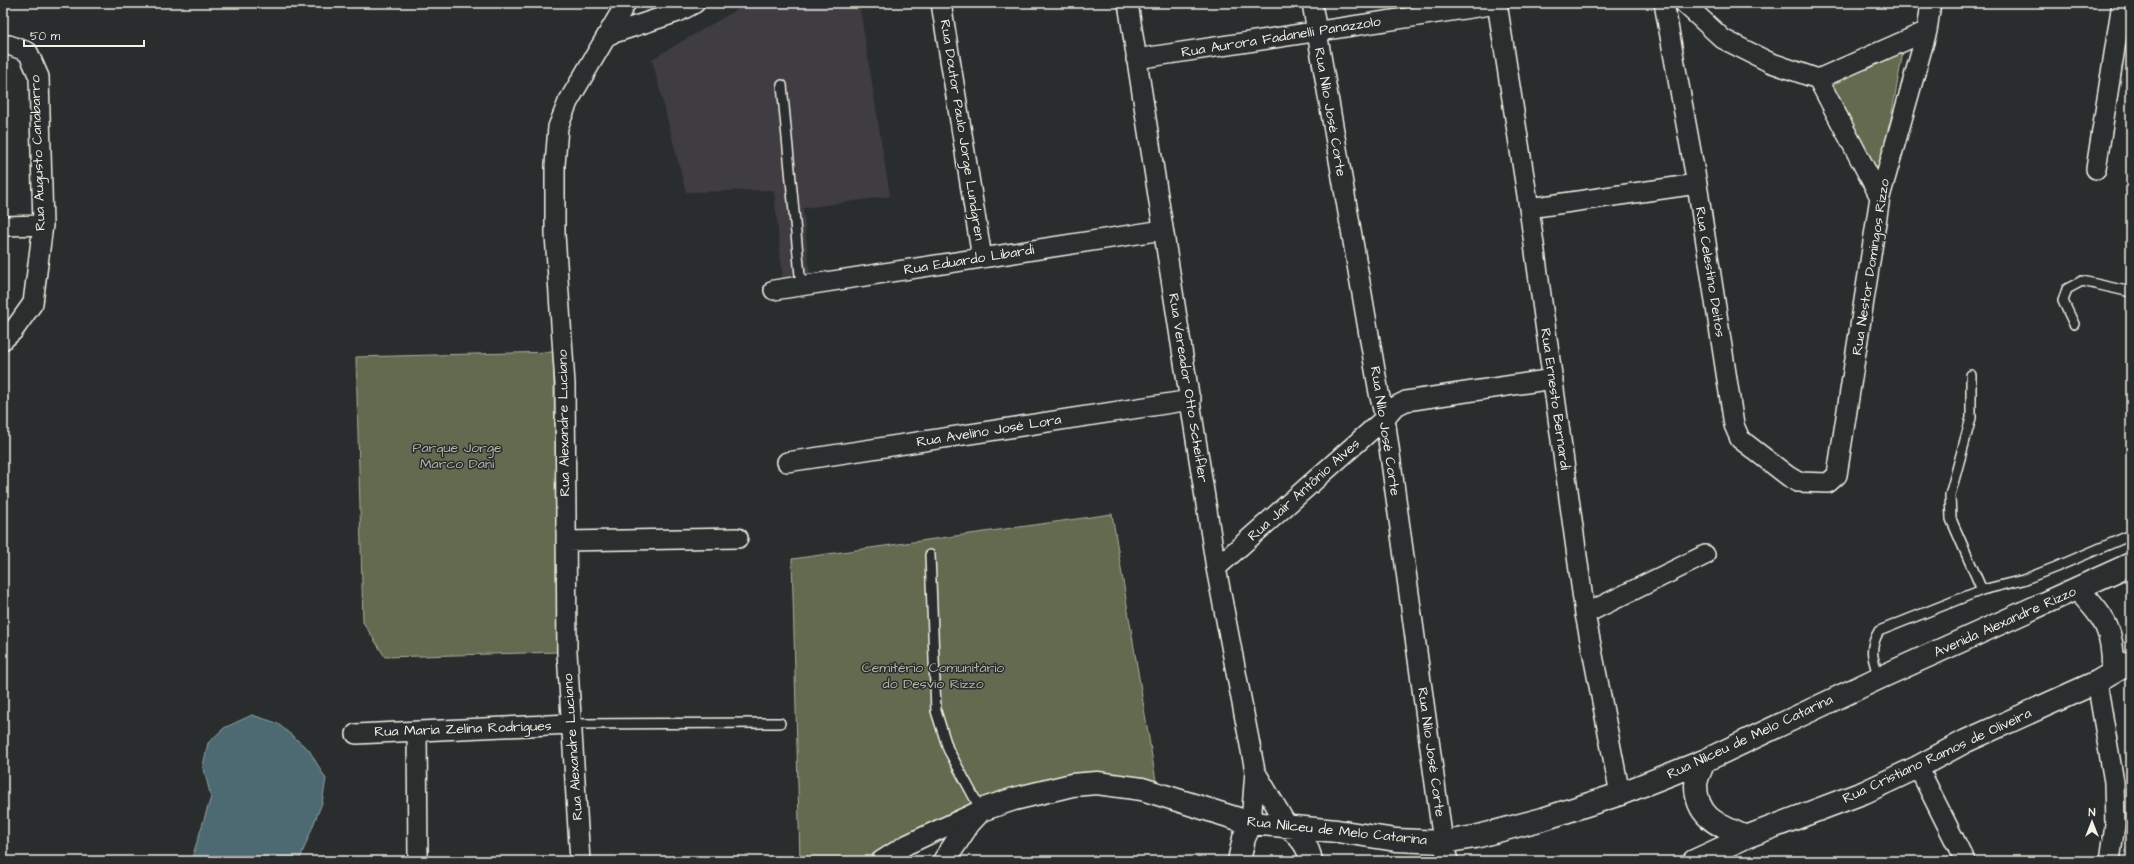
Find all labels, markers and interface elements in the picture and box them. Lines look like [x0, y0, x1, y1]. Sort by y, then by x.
street label: Rua Aurora Fadanelli Panazzolo [1180, 11, 1382, 63]
street label: Rua Doutor Paulo Jorge Lundgren [935, 18, 989, 242]
scale bar [24, 22, 144, 48]
text: 50 m [30, 28, 61, 45]
street label: Rua Nilo José Corte [1309, 46, 1351, 178]
street label: Rua Augusto Canabarro [25, 75, 51, 231]
street label: Rua Nestor Domingos Rizzo [1847, 177, 1895, 357]
street label: Rua Celestino Deitos [1690, 205, 1730, 339]
street label: Rua Eduardo Libardi [902, 240, 1036, 280]
street label: Rua Vereador Otto Scheifler [1163, 292, 1213, 484]
street label: Rua Ernesto Bernardi [1535, 327, 1575, 471]
street label: Rua Alexandre Luciano [553, 349, 575, 497]
street label: Rua Nilo José Corte [1365, 365, 1405, 497]
street label: Rua Avelino José Lora [915, 410, 1063, 452]
street label: Rua Jair Antônio Alves [1243, 434, 1365, 546]
park label: Parque Jorge Marco Dani [412, 438, 502, 474]
street label: Avenida Alexandre Rizzo [1930, 581, 2080, 662]
park label: Cemitério Comunitário do Desvio Rizzo [862, 658, 1004, 694]
street label: Rua Alexandre Luciano [558, 673, 588, 821]
street label: Rua Nilo José Corte [1412, 686, 1450, 818]
street label: Rua Nilceu de Melo Catarina [1664, 690, 1836, 784]
street label: Rua Cristiano Ramos de Oliveira [1839, 703, 2035, 809]
street label: Rua Maria Zelina Rodrigues [374, 716, 552, 742]
north arrow [2072, 802, 2112, 842]
text: N [2089, 805, 2096, 820]
street label: Rua Nilceu de Melo Catarina [1246, 812, 1428, 850]

